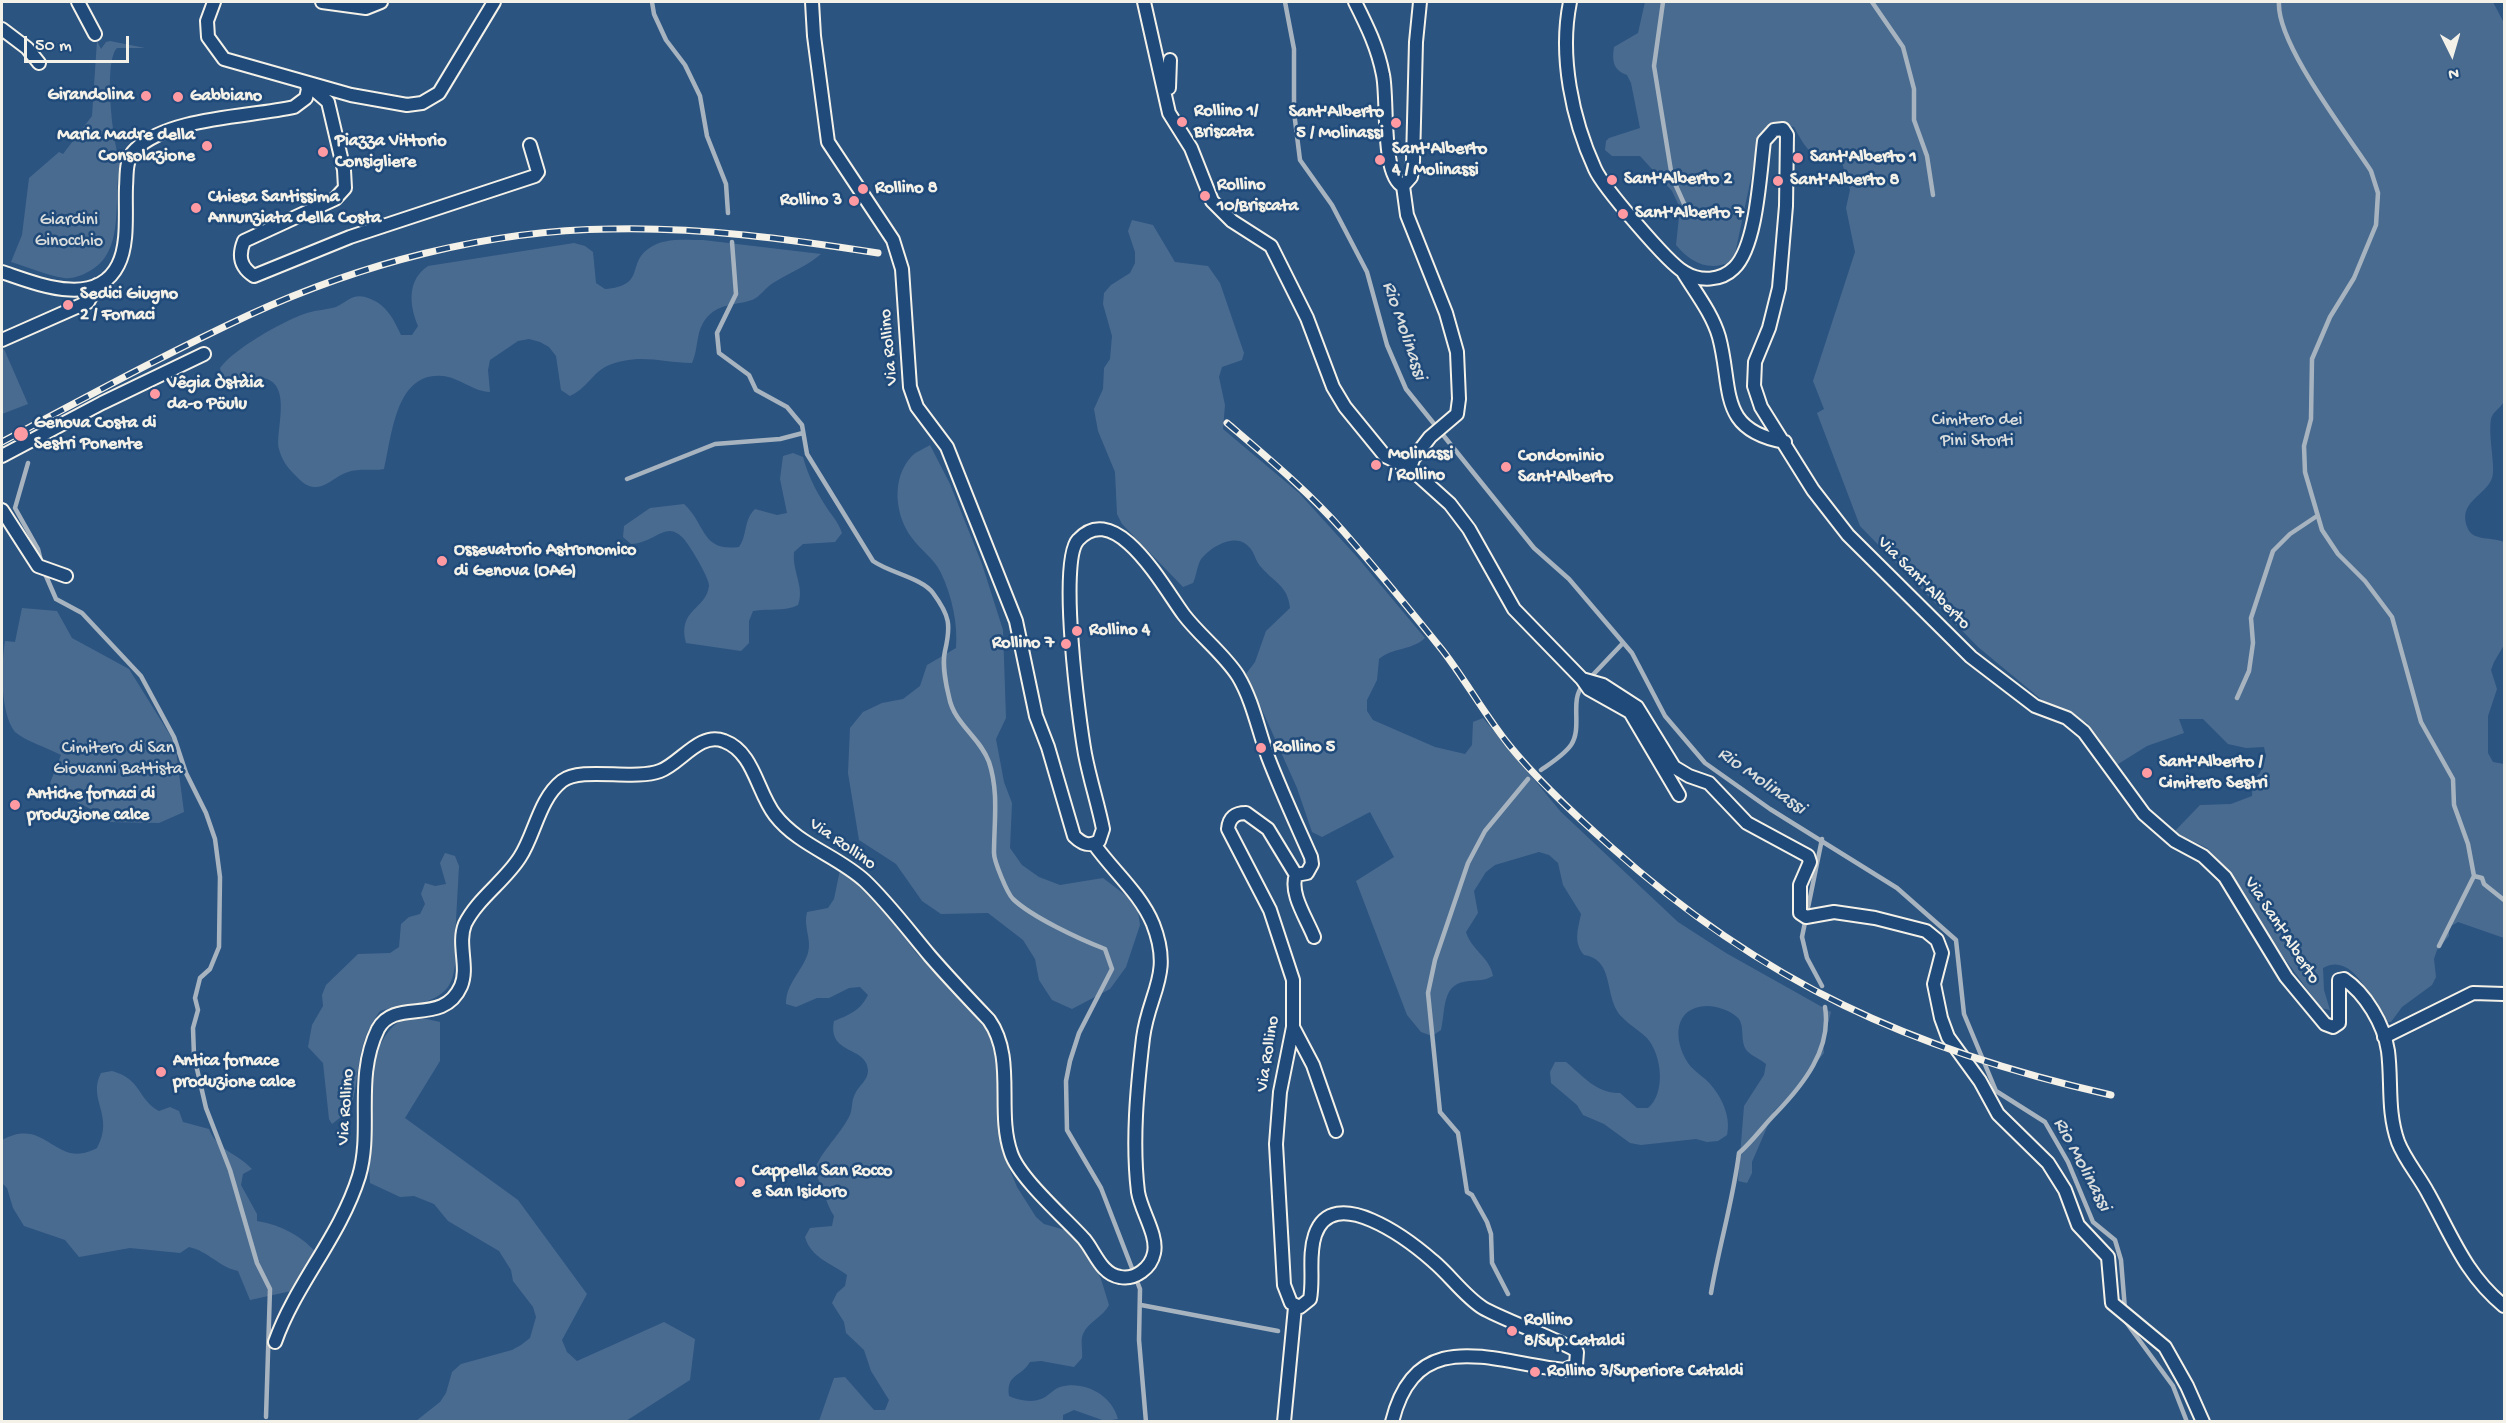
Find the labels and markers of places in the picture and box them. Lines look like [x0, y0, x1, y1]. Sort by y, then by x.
place label: Girandolina [48, 85, 134, 107]
place label: Gabbiano [190, 86, 262, 108]
marker: Girandolina [139, 89, 153, 103]
marker: Gabbiano [171, 90, 185, 104]
place label: Rollino 1/ Briscata [1194, 101, 1258, 144]
place label: Sant'Alberto 5 / Molinassi [1289, 102, 1384, 144]
marker: Rollino 1/ Briscata [1175, 115, 1189, 129]
marker: Sant'Alberto 5 / Molinassi [1389, 116, 1403, 130]
place label: Maria Madre della Consolazione [57, 125, 195, 168]
place label: Piazza Vittorio Consigliere [335, 131, 447, 174]
marker: Maria Madre della Consolazione [200, 139, 214, 153]
place label: Sant'Alberto 4 / Molinassi [1392, 139, 1487, 182]
marker: Piazza Vittorio Consigliere [316, 145, 330, 159]
place label: Sant'Alberto 1 [1810, 147, 1917, 169]
marker: Sant'Alberto 1 [1791, 151, 1805, 165]
marker: Sant'Alberto 4 / Molinassi [1373, 153, 1387, 167]
place label: Sant'Alberto 2 [1624, 169, 1732, 191]
place label: Sant'Alberto 8 [1790, 170, 1899, 192]
marker: Sant'Alberto 2 [1605, 173, 1619, 187]
marker: Sant'Alberto 8 [1771, 174, 1785, 188]
place label: Rollino 10/Briscata [1217, 175, 1298, 218]
place label: Rollino 8 [875, 178, 938, 200]
marker: Rollino 8 [856, 182, 870, 196]
place label: Chiesa Santissima Annunziata della Costa [208, 187, 381, 230]
marker: Rollino 10/Briscata [1198, 189, 1212, 203]
place label: Rollino 3 [780, 190, 842, 212]
marker: Rollino 3 [847, 194, 861, 208]
marker: Chiesa Santissima Annunziata della Costa [189, 201, 203, 215]
place label: Sant'Alberto 7 [1635, 203, 1744, 225]
marker: Sant'Alberto 7 [1616, 207, 1630, 221]
place label: Sedici Giugno 2 / Fornaci [80, 284, 178, 326]
marker: Sedici Giugno 2 / Fornaci [61, 298, 75, 312]
place label: Vêgia Òstàia da-o Pöulu [167, 373, 263, 416]
marker: Vêgia Òstàia da-o Pöulu [148, 387, 162, 401]
place label: Genova Costa di Sestri Ponente [34, 413, 157, 456]
marker: Genova Costa di Sestri Ponente [12, 425, 30, 443]
place label: Molinassi / Rollino [1388, 444, 1453, 486]
place label: Condominio Sant'Alberto [1518, 446, 1613, 488]
marker: Molinassi / Rollino [1369, 458, 1383, 472]
marker: Condominio Sant'Alberto [1499, 460, 1513, 474]
place label: Ossevatorio Astronomico di Genova (OAG) [454, 540, 636, 582]
marker: Ossevatorio Astronomico di Genova (OAG) [435, 554, 449, 568]
place label: Rollino 4 [1089, 620, 1150, 642]
marker: Rollino 4 [1070, 624, 1084, 638]
place label: Rollino 7 [992, 633, 1054, 655]
marker: Rollino 7 [1059, 637, 1073, 651]
place label: Rollino 5 [1273, 737, 1335, 759]
marker: Rollino 5 [1254, 741, 1268, 755]
place label: Sant'Alberto / Cimitero Sestri [2159, 752, 2268, 795]
marker: Sant'Alberto / Cimitero Sestri [2140, 766, 2154, 780]
place label: Antiche fornaci di produzione calce [27, 784, 155, 826]
marker: Antiche fornaci di produzione calce [8, 798, 22, 812]
place label: Antica fornace produzione calce [173, 1051, 295, 1094]
marker: Antica fornace produzione calce [154, 1065, 168, 1079]
place label: Cappella San Rocco e San Isidoro [752, 1161, 892, 1204]
marker: Cappella San Rocco e San Isidoro [733, 1175, 747, 1189]
place label: Rollino 8/Sup.Cataldi [1524, 1310, 1625, 1352]
marker: Rollino 8/Sup.Cataldi [1505, 1324, 1519, 1338]
place label: Rollino 3/Superiore Cataldi [1547, 1361, 1743, 1383]
marker: Rollino 3/Superiore Cataldi [1528, 1365, 1542, 1379]

